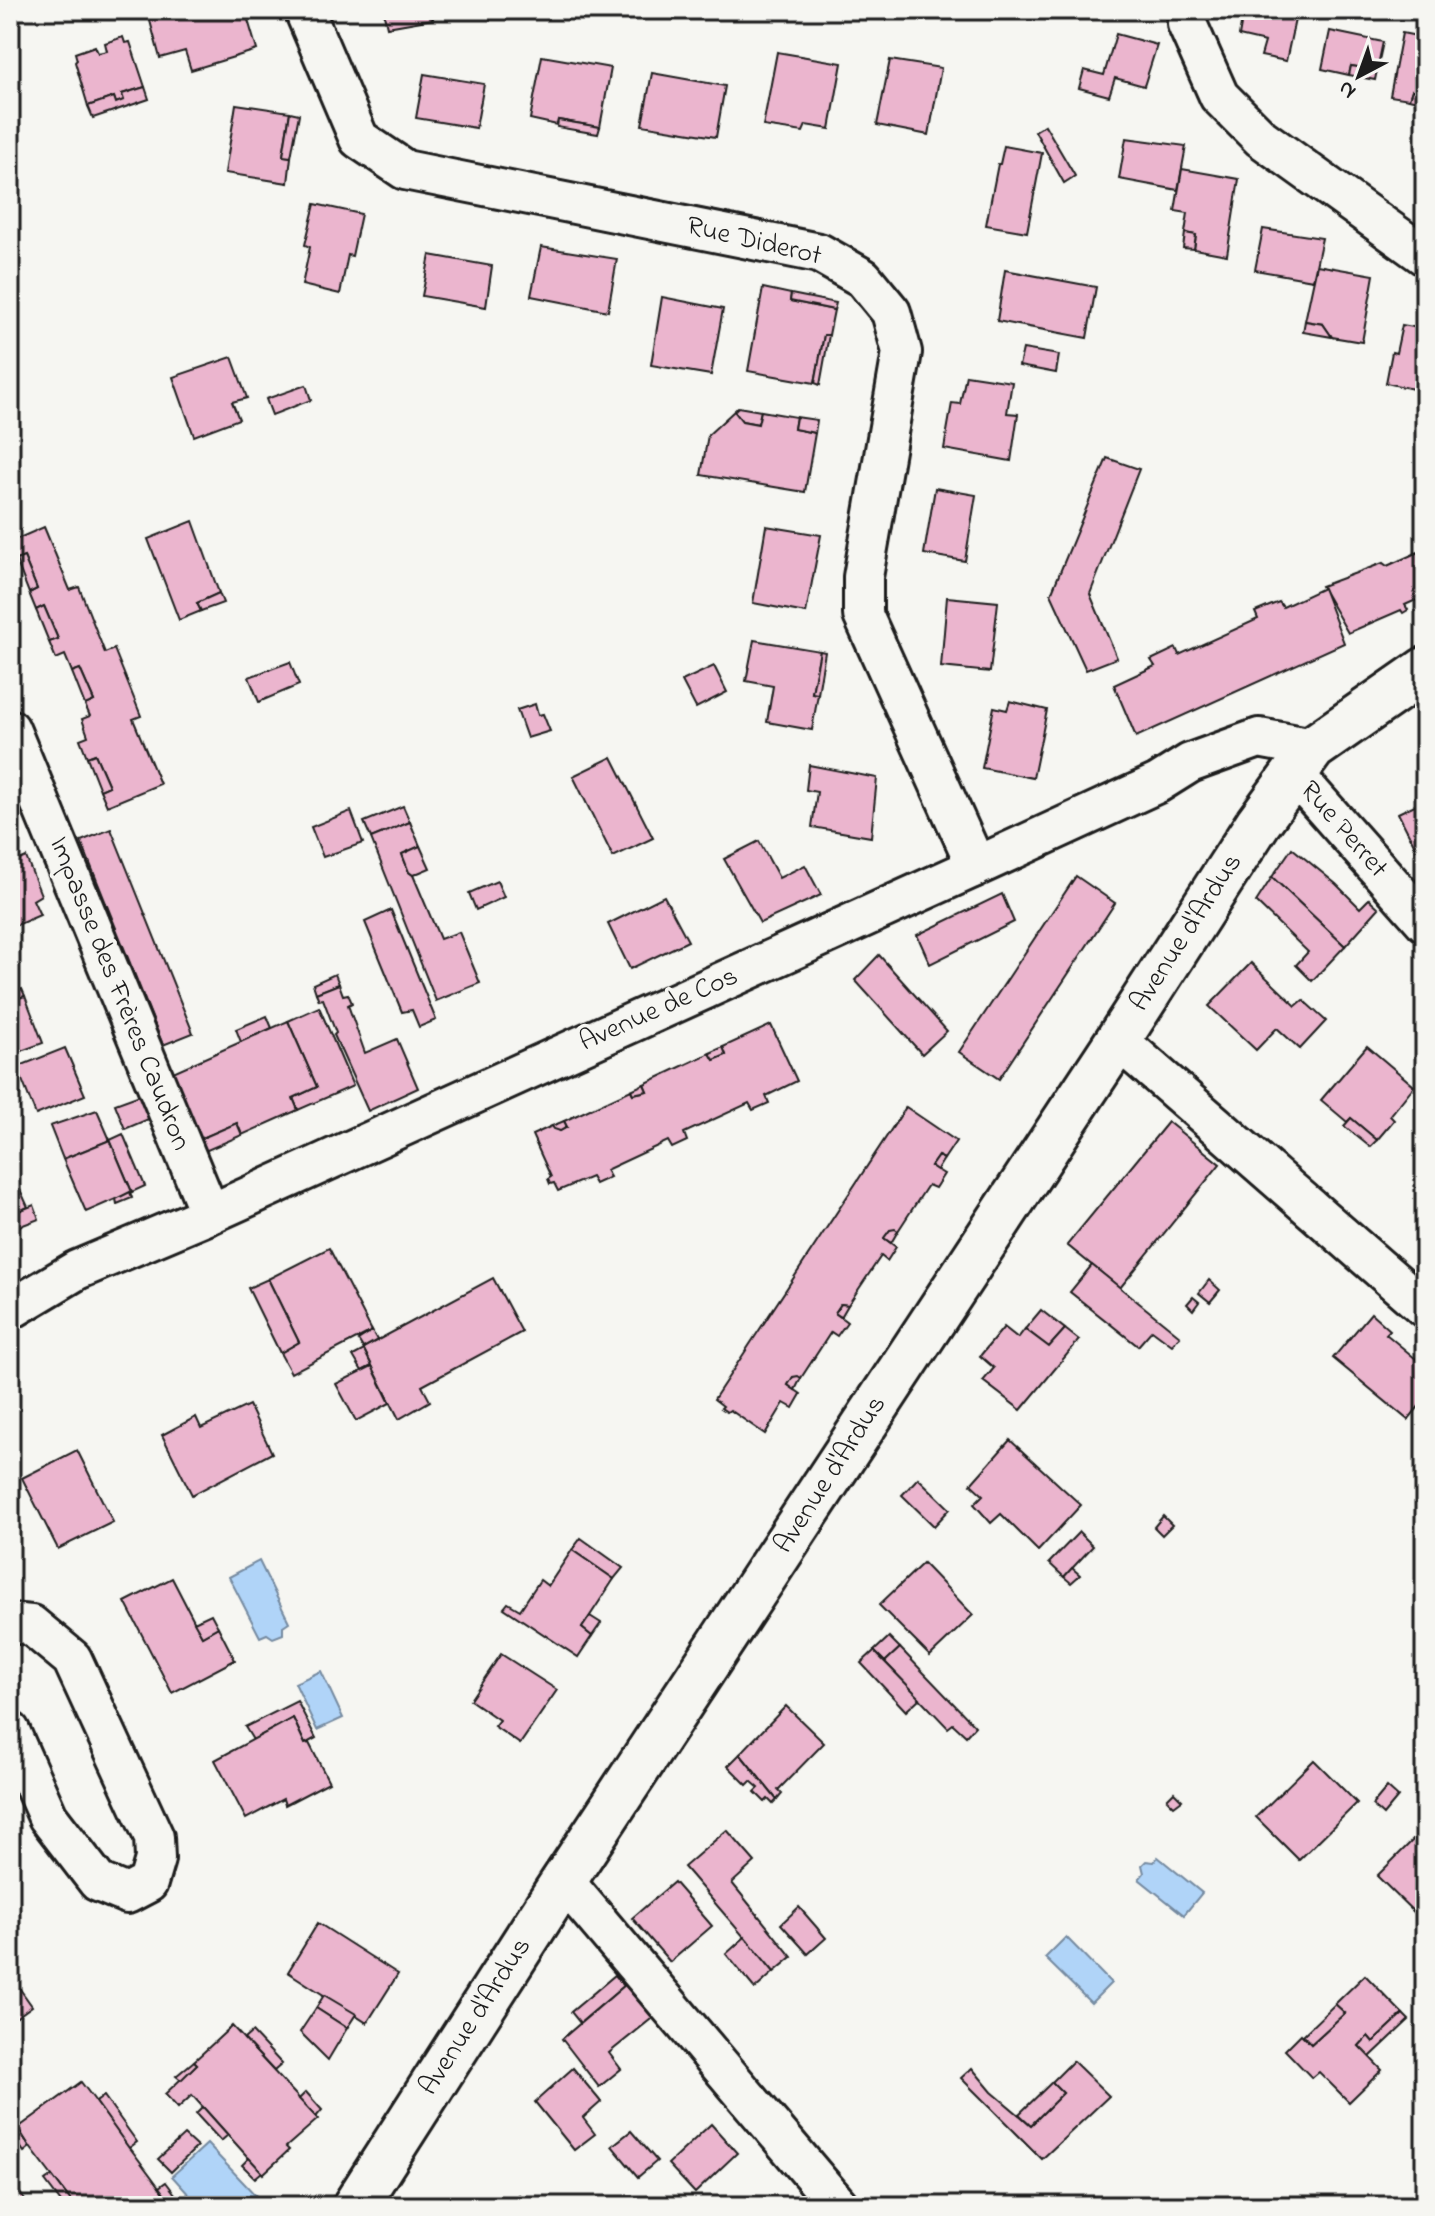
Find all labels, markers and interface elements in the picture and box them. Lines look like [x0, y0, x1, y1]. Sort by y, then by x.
north arrow [1319, 36, 1399, 116]
text: N [1332, 72, 1364, 106]
street label: Rue Diderot [682, 207, 826, 277]
street label: Rue Perret [1289, 772, 1397, 888]
street label: Impasse des Frères Caudron [37, 831, 201, 1157]
street label: Avenue d'Ardus [1120, 846, 1254, 1020]
street label: Avenue de Cos [573, 957, 745, 1063]
street label: Avenue d'Ardus [764, 1388, 898, 1562]
street label: Avenue d'Ardus [409, 1930, 543, 2104]

